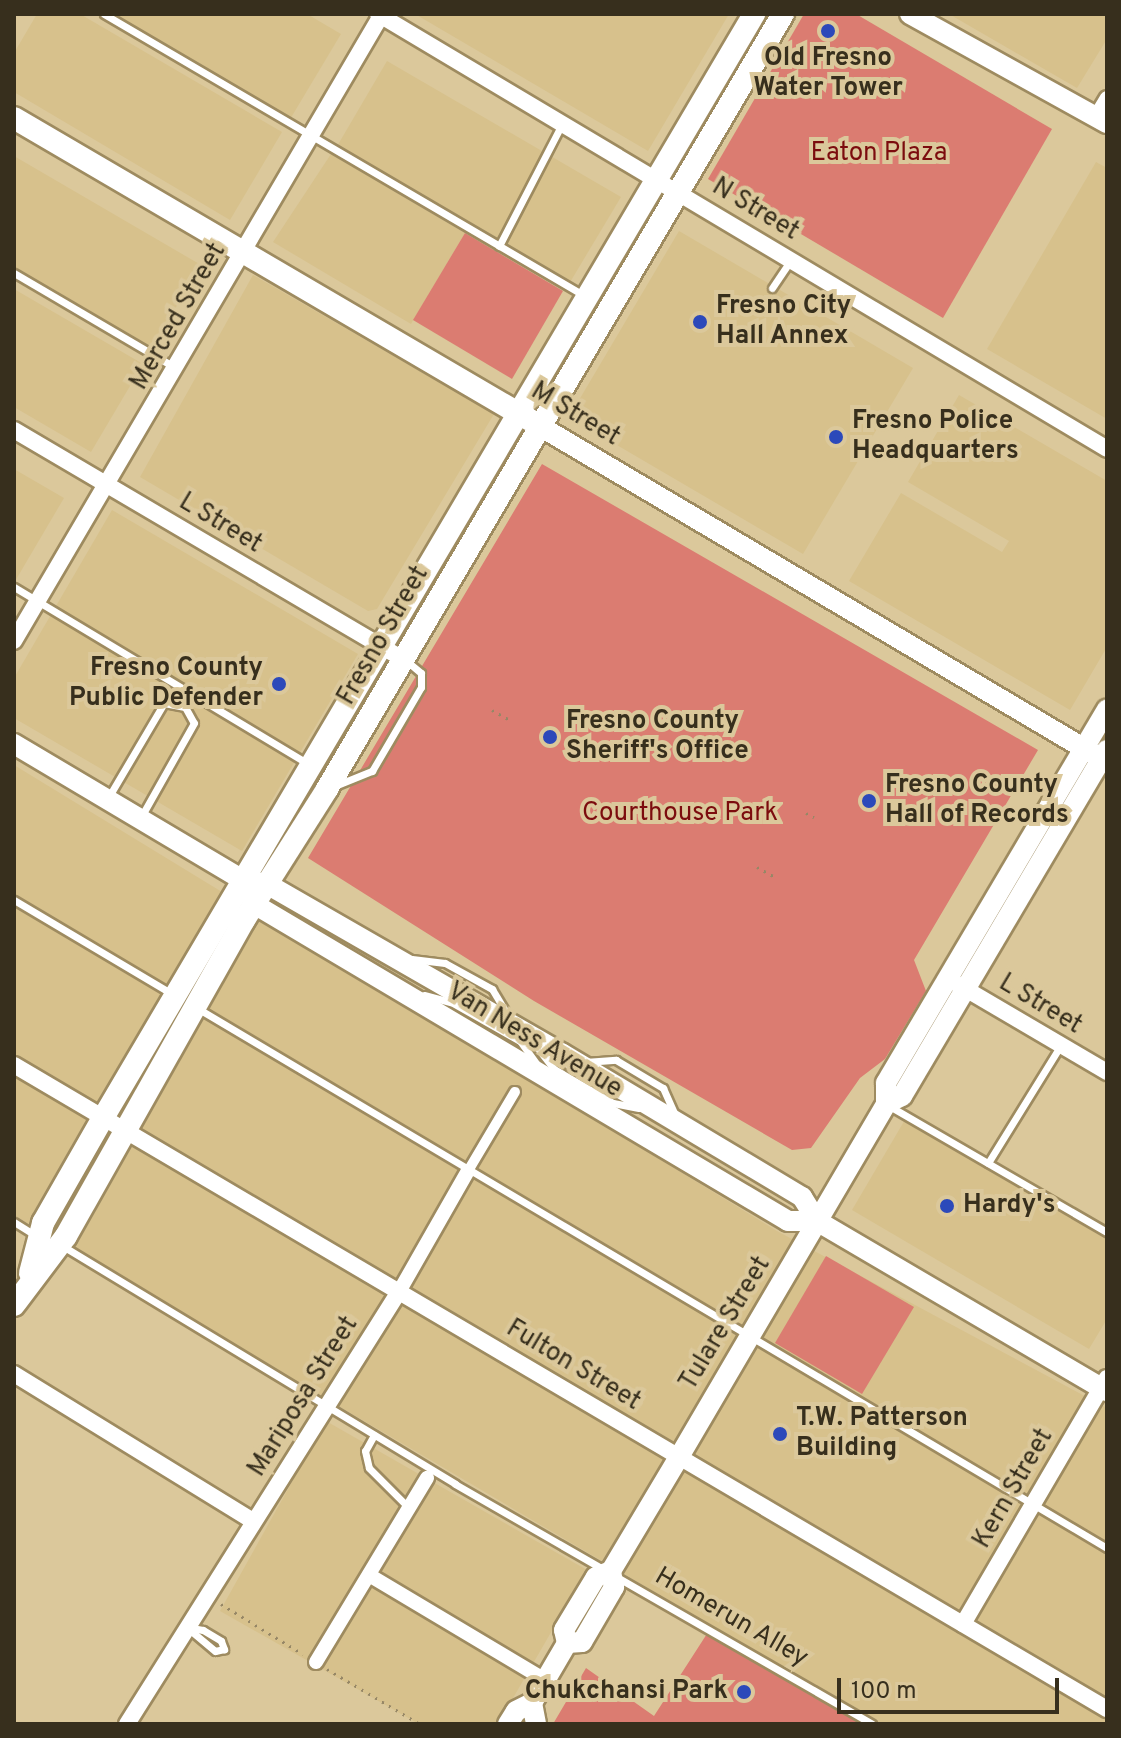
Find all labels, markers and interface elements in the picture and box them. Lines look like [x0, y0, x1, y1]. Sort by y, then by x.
marker: Old Fresno Water Tower [819, 22, 837, 40]
place label: Old Fresno Water Tower [753, 43, 903, 104]
park label: Eaton Plaza [810, 138, 948, 170]
street label: N Street [706, 172, 804, 248]
street label: Merced Street [124, 238, 234, 396]
place label: Fresno City Hall Annex [716, 291, 851, 352]
marker: Fresno City Hall Annex [691, 313, 709, 331]
street label: M Street [525, 376, 625, 454]
place label: Fresno Police Headquarters [852, 406, 1019, 468]
marker: Fresno Police Headquarters [827, 428, 845, 446]
street label: L Street [172, 487, 268, 561]
street label: Fresno Street [332, 561, 436, 711]
place label: Fresno County Public Defender [69, 653, 263, 714]
marker: Fresno County Public Defender [270, 675, 288, 693]
place label: Fresno County Sheriff's Office [566, 706, 749, 768]
marker: Fresno County Sheriff's Office [541, 728, 559, 746]
place label: Fresno County Hall of Records [885, 770, 1069, 832]
marker: Fresno County Hall of Records [860, 792, 878, 810]
park label: Courthouse Park [582, 798, 778, 830]
street label: L Street [992, 968, 1088, 1042]
street label: Van Ness Avenue [440, 976, 628, 1106]
place label: Hardy's [963, 1190, 1056, 1222]
marker: Hardy's [938, 1197, 956, 1215]
street label: Tulare Street [674, 1251, 778, 1397]
street label: Mariposa Street [242, 1311, 366, 1483]
street label: Fulton Street [500, 1314, 646, 1418]
place label: T.W. Patterson Building [796, 1403, 968, 1464]
street label: Kern Street [967, 1424, 1061, 1554]
marker: T.W. Patterson Building [771, 1425, 789, 1443]
street label: Homerun Alley [648, 1561, 814, 1675]
scale bar [841, 1662, 1063, 1712]
place label: Chukchansi Park [525, 1676, 728, 1708]
text: 100 m [851, 1677, 917, 1707]
marker: Chukchansi Park [735, 1683, 753, 1701]

